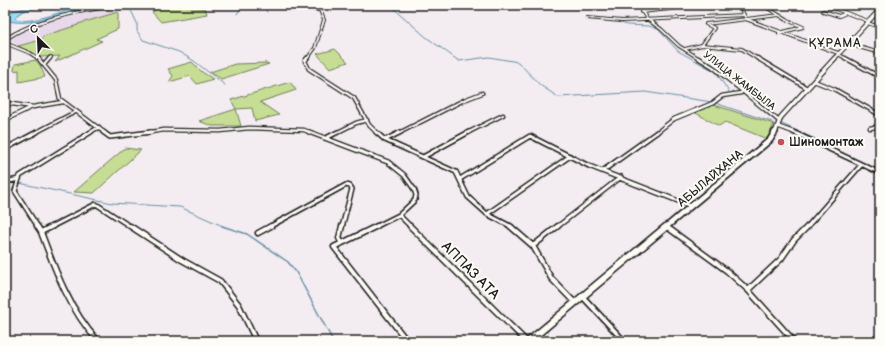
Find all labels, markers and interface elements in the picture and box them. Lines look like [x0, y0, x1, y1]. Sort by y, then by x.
north arrow [18, 18, 58, 58]
text: С [28, 22, 41, 37]
district label: ҚҰРАМА [808, 36, 862, 51]
street label: УЛИЦА ЖАМБЫЛА [701, 49, 779, 113]
place label: Шиномонтаж [789, 135, 864, 150]
marker: Шиномонтаж [776, 137, 786, 147]
street label: АБЫЛАЙХАНА [674, 146, 747, 211]
street label: АППАЗ АТА [437, 237, 504, 303]

